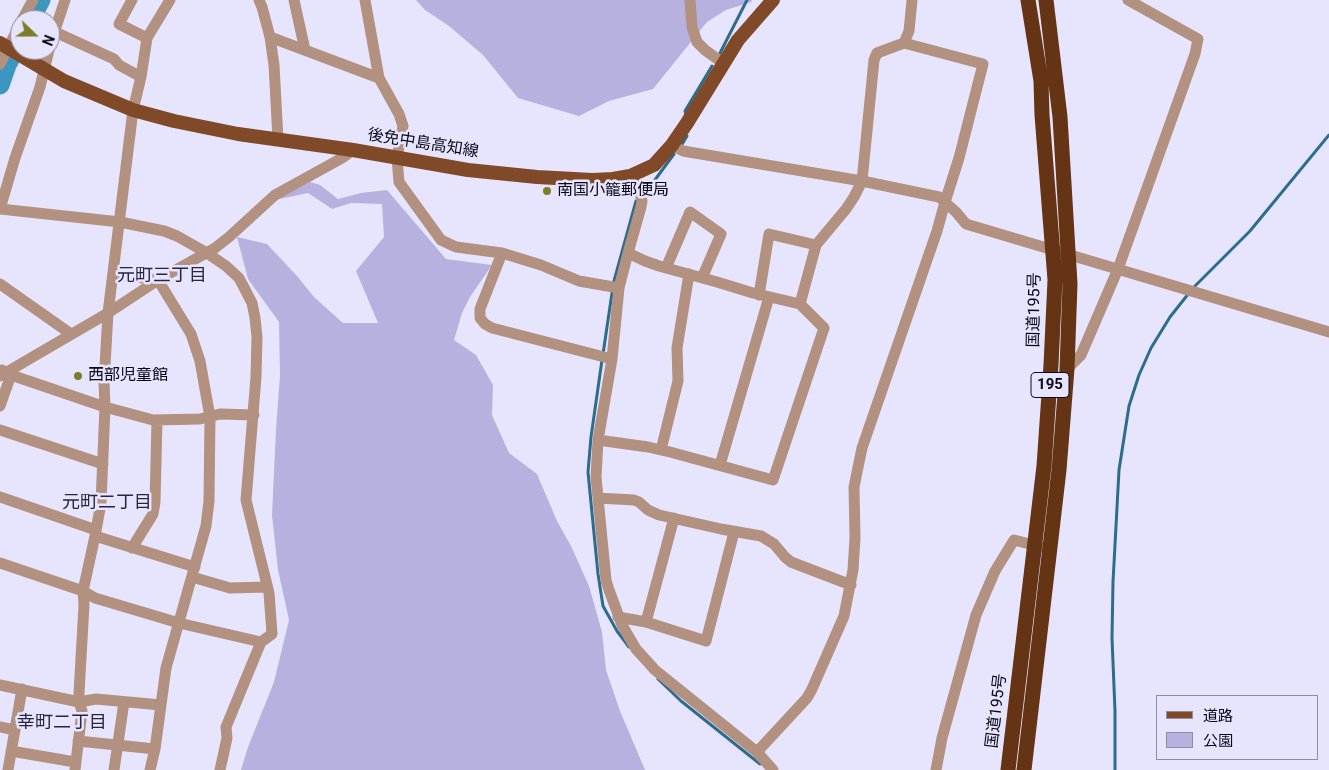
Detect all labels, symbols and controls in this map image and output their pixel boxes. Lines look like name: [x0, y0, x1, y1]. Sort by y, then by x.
north arrow: [10, 10, 60, 60]
text: N: [39, 33, 57, 48]
street label: 後免中島高知線: [366, 126, 480, 162]
place label: 南国小籠郵便局: [557, 181, 669, 201]
marker: 南国小籠郵便局: [541, 185, 553, 197]
district label: 元町三丁目: [117, 265, 207, 287]
street label: 国道195号: [1025, 272, 1045, 348]
place label: 西部児童館: [88, 366, 168, 386]
marker: 西部児童館: [72, 370, 84, 382]
road number: 195: [1031, 372, 1069, 398]
district label: 元町二丁目: [62, 492, 152, 514]
street label: 国道195号: [983, 673, 1011, 749]
legend: [1156, 695, 1319, 760]
text: 道路: [1203, 707, 1233, 725]
district label: 幸町二丁目: [17, 712, 107, 734]
text: 公園: [1203, 732, 1233, 750]

